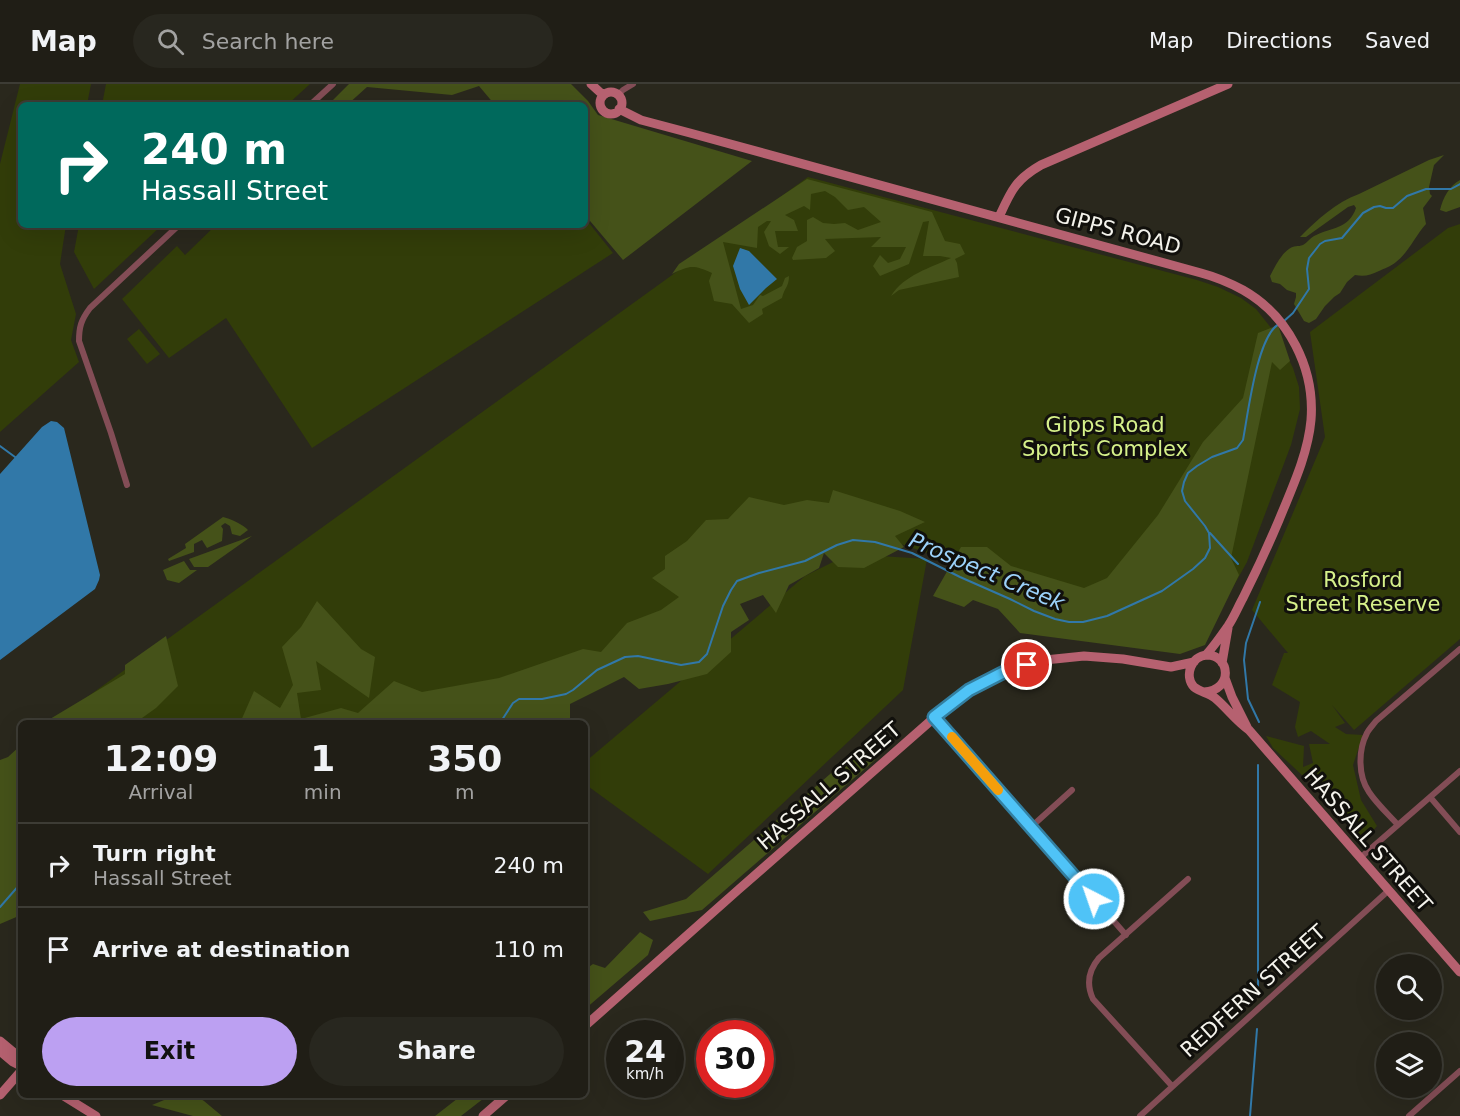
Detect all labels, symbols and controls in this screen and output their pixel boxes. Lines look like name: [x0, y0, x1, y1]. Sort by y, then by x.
search box: [133, 14, 553, 68]
text: Map: [30, 25, 97, 58]
icon: search: [154, 25, 187, 58]
text: Search here: [202, 29, 334, 54]
text: Map: [1149, 29, 1193, 53]
text: Directions: [1226, 29, 1332, 53]
text: Saved: [1365, 29, 1430, 53]
text: 240 m: [141, 125, 287, 174]
icon: right: [42, 126, 120, 204]
text: Hassall Street: [141, 175, 328, 206]
street label: GIPPS ROAD: [1053, 203, 1183, 259]
park label: Gipps Road Sports Complex: [1022, 413, 1188, 461]
water label: Prospect Creek: [905, 527, 1070, 616]
park label: Rosford Street Reserve: [1286, 568, 1440, 616]
pin: [1001, 639, 1052, 690]
icon: arrive: [1010, 648, 1043, 681]
street label: HASSALL STREET: [753, 717, 906, 855]
text: 12:09: [104, 738, 218, 779]
text: 1: [310, 738, 335, 779]
text: 350: [427, 738, 502, 779]
street label: HASSALL STREET: [1299, 764, 1437, 917]
text: Arrival: [128, 780, 193, 804]
text: min: [304, 780, 342, 804]
text: m: [455, 780, 475, 804]
text: Turn right: [93, 841, 216, 866]
icon: right: [42, 849, 75, 882]
text: 240 m: [494, 853, 564, 878]
text: Hassall Street: [93, 866, 232, 890]
position arrow: [1062, 867, 1126, 931]
street label: REDFERN STREET: [1176, 920, 1330, 1062]
icon: arrive: [42, 933, 75, 966]
text: Arrive at destination: [93, 937, 350, 962]
text: 110 m: [494, 937, 564, 962]
map controls: [1376, 954, 1442, 1098]
button: search: [1376, 954, 1442, 1020]
button: Exit: [42, 1017, 297, 1086]
button: Share: [309, 1017, 564, 1086]
speed limit sign: 30: [696, 1020, 774, 1098]
button: layers: [1376, 1032, 1442, 1098]
text: 24: [624, 1034, 666, 1069]
text: km/h: [626, 1065, 664, 1083]

